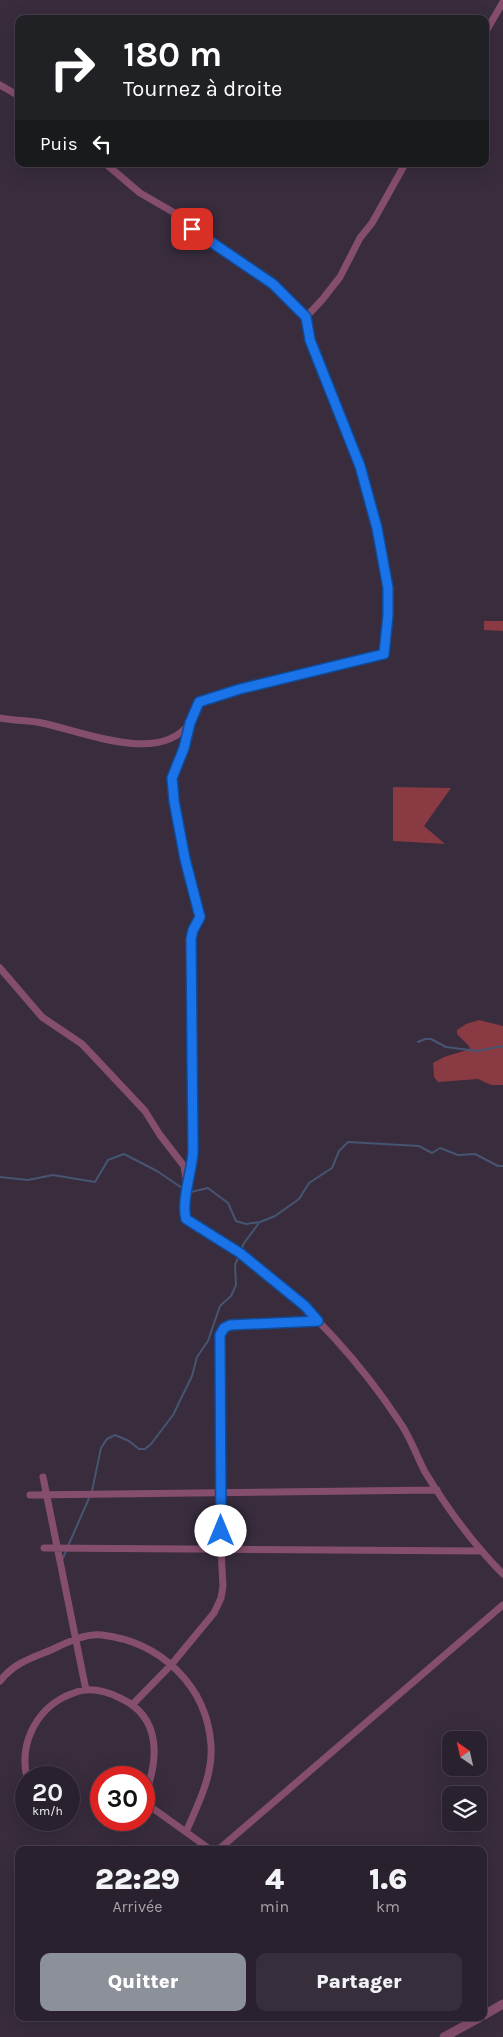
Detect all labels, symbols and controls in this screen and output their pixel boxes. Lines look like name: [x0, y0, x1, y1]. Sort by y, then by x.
text: 180 m: [123, 34, 222, 75]
icon: right: [40, 35, 105, 100]
text: Tournez à droite: [123, 76, 282, 102]
icon: left: [88, 130, 116, 158]
text: Puis: [40, 133, 78, 155]
pin: [171, 208, 213, 250]
icon: arrive: [178, 215, 206, 243]
position arrow: [194, 1504, 246, 1556]
north arrow: [442, 1731, 488, 1776]
map controls: [442, 1731, 487, 1831]
speed limit sign: 30: [90, 1766, 155, 1831]
text: 20: [32, 1778, 63, 1807]
button: layers: [442, 1786, 487, 1831]
text: km/h: [32, 1804, 63, 1818]
text: 22:29: [95, 1861, 180, 1897]
text: 4: [265, 1861, 284, 1897]
text: 1.6: [369, 1861, 407, 1897]
text: Arrivée: [112, 1897, 162, 1916]
text: min: [260, 1897, 289, 1916]
text: km: [376, 1897, 400, 1916]
button: Quitter: [40, 1953, 246, 2011]
button: Partager: [256, 1953, 462, 2011]

